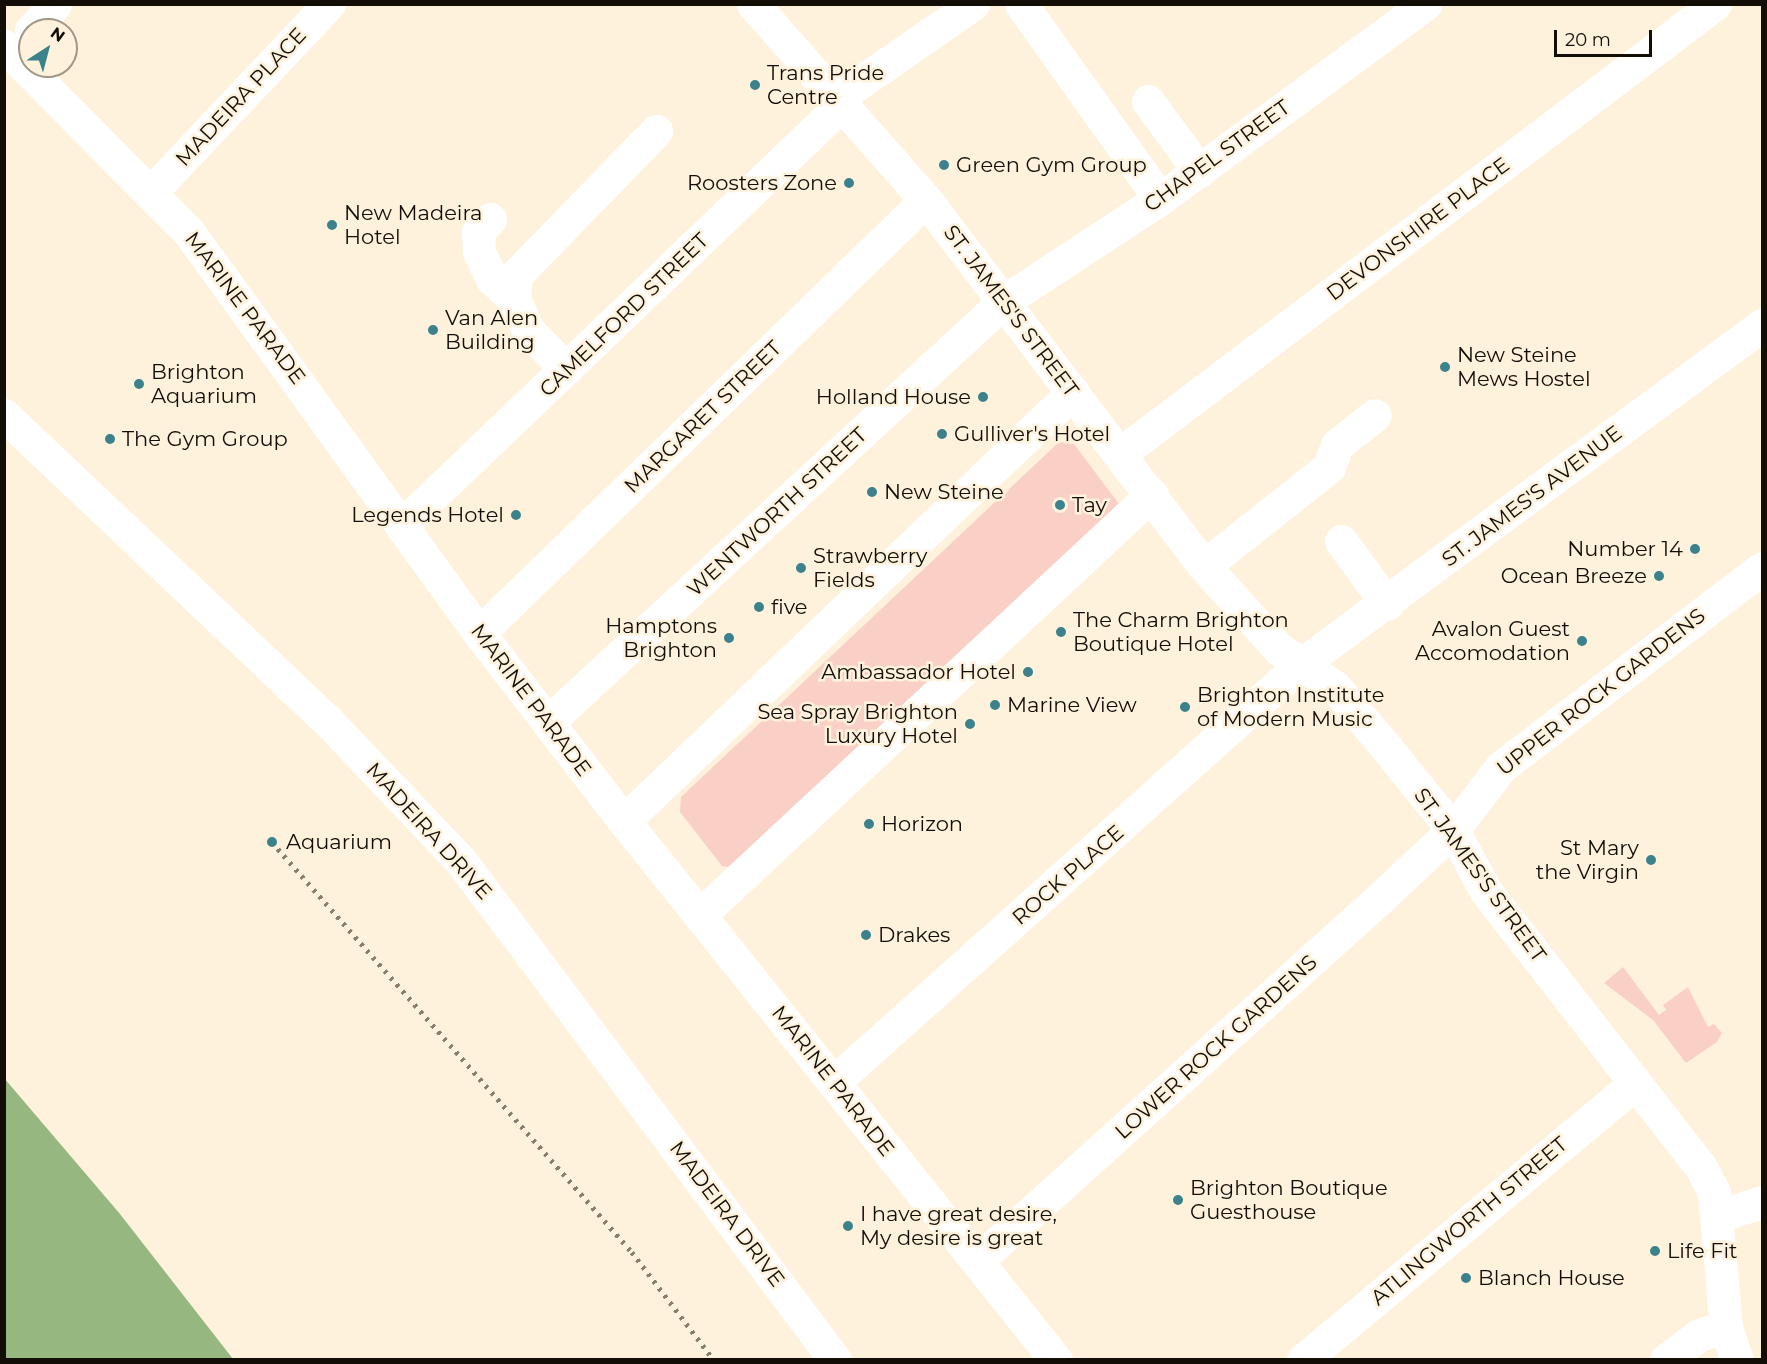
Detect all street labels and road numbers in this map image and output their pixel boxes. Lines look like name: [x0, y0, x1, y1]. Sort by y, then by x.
street label: MADEIRA PLACE: [171, 23, 311, 171]
street label: CHAPEL STREET: [1139, 95, 1295, 217]
street label: DEVONSHIRE PLACE: [1322, 152, 1514, 306]
street label: ST. JAMES'S STREET: [938, 220, 1084, 402]
street label: MARINE PARADE: [180, 227, 310, 389]
street label: CAMELFORD STREET: [534, 228, 714, 402]
street label: MARGARET STREET: [619, 336, 787, 498]
street label: ST. JAMES'S AVENUE: [1437, 420, 1627, 572]
street label: WENTWORTH STREET: [682, 422, 872, 602]
street label: UPPER ROCK GARDENS: [1492, 603, 1710, 781]
street label: MARINE PARADE: [466, 619, 596, 781]
street label: MADEIRA DRIVE: [361, 757, 497, 905]
street label: ST. JAMES'S STREET: [1409, 783, 1551, 967]
street label: ROCK PLACE: [1007, 820, 1129, 930]
street label: LOWER ROCK GARDENS: [1110, 950, 1322, 1144]
street label: MARINE PARADE: [766, 1001, 900, 1161]
street label: ATLINGWORTH STREET: [1366, 1131, 1572, 1311]
street label: MADEIRA DRIVE: [664, 1136, 790, 1292]

